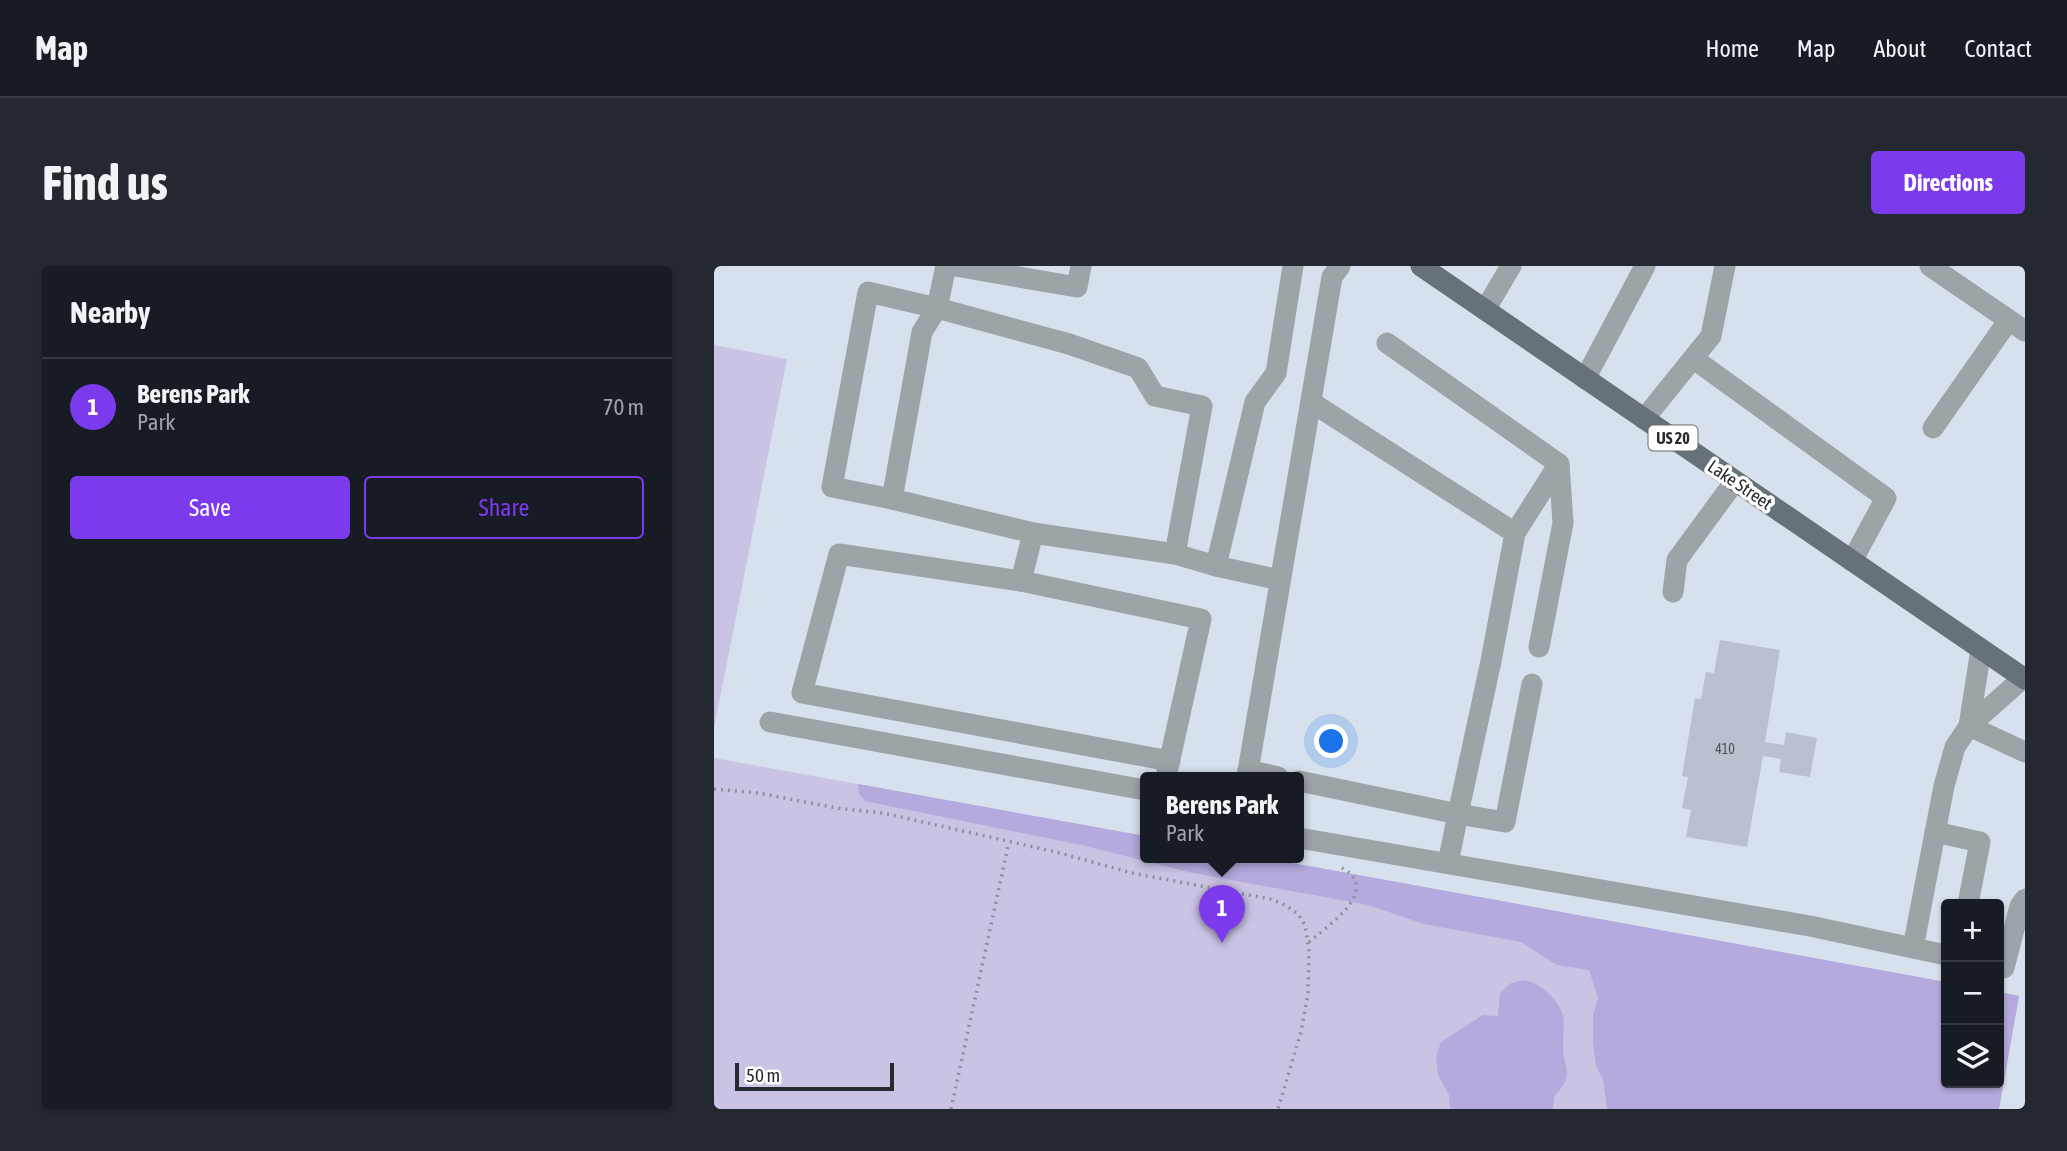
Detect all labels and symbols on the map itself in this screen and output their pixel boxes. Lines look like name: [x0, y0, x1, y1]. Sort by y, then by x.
road number: US 20: [1648, 426, 1698, 450]
street label: Lake Street: [1704, 455, 1776, 514]
your location: [1314, 724, 1348, 758]
house number: 410: [1715, 741, 1735, 757]
pin: 1: [1199, 885, 1245, 943]
scale bar: [735, 1060, 894, 1092]

